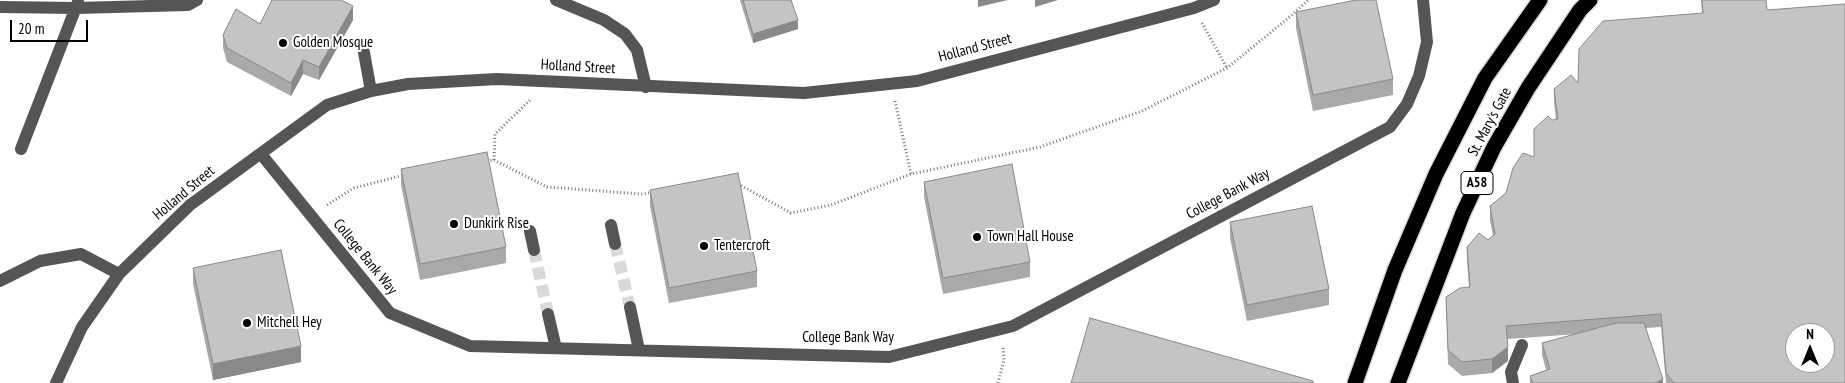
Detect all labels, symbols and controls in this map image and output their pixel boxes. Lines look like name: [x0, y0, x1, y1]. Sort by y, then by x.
scale bar: [12, 10, 90, 42]
text: 20 m: [18, 19, 44, 38]
street label: Holland Street: [937, 30, 1013, 66]
place label: Golden Mosque: [293, 34, 373, 52]
marker: Golden Mosque: [277, 37, 289, 49]
street label: Holland Street: [540, 56, 616, 78]
street label: St. Mary's Gate: [1464, 84, 1516, 160]
street label: Holland Street: [150, 162, 218, 224]
street label: College Bank Way: [1183, 165, 1273, 223]
road number: A58: [1461, 172, 1493, 194]
place label: Dunkirk Rise: [464, 215, 529, 233]
street label: College Bank Way: [329, 216, 401, 298]
marker: Dunkirk Rise: [448, 218, 460, 230]
place label: Town Hall House: [987, 228, 1074, 246]
marker: Town Hall House: [971, 231, 983, 243]
place label: Tentercroft: [714, 237, 770, 255]
marker: Tentercroft: [698, 240, 710, 252]
place label: Mitchell Hey: [257, 314, 322, 332]
marker: Mitchell Hey: [241, 317, 253, 329]
north arrow: [1785, 323, 1835, 373]
text: N: [1806, 325, 1814, 343]
street label: College Bank Way: [802, 329, 894, 347]

